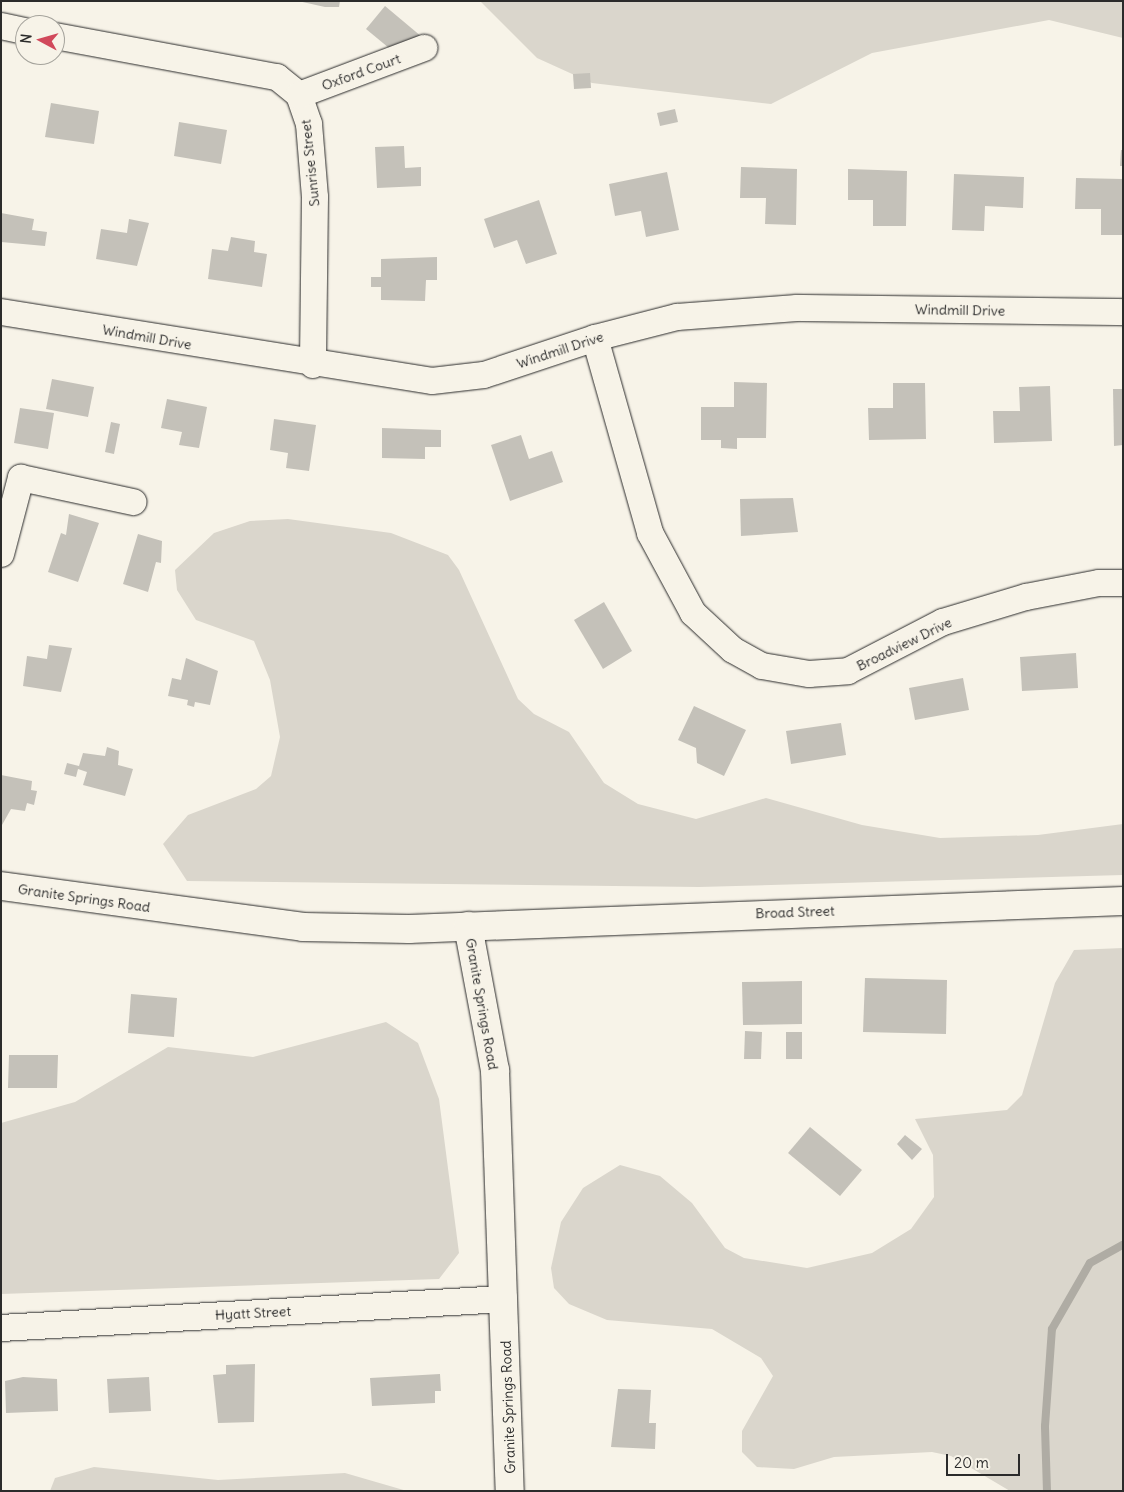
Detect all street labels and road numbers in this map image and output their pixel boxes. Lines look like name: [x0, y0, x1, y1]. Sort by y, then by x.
street label: Oxford Court: [319, 50, 403, 94]
street label: Sunrise Street: [297, 119, 323, 207]
street label: Windmill Drive: [915, 301, 1005, 319]
street label: Windmill Drive: [101, 321, 193, 353]
street label: Windmill Drive: [514, 328, 606, 372]
street label: Broadview Drive: [854, 614, 954, 674]
street label: Granite Springs Road: [17, 880, 151, 916]
street label: Broad Street: [755, 902, 835, 922]
street label: Granite Springs Road: [462, 937, 502, 1071]
street label: Hyatt Street: [215, 1303, 291, 1323]
street label: Granite Springs Road: [497, 1340, 519, 1474]

